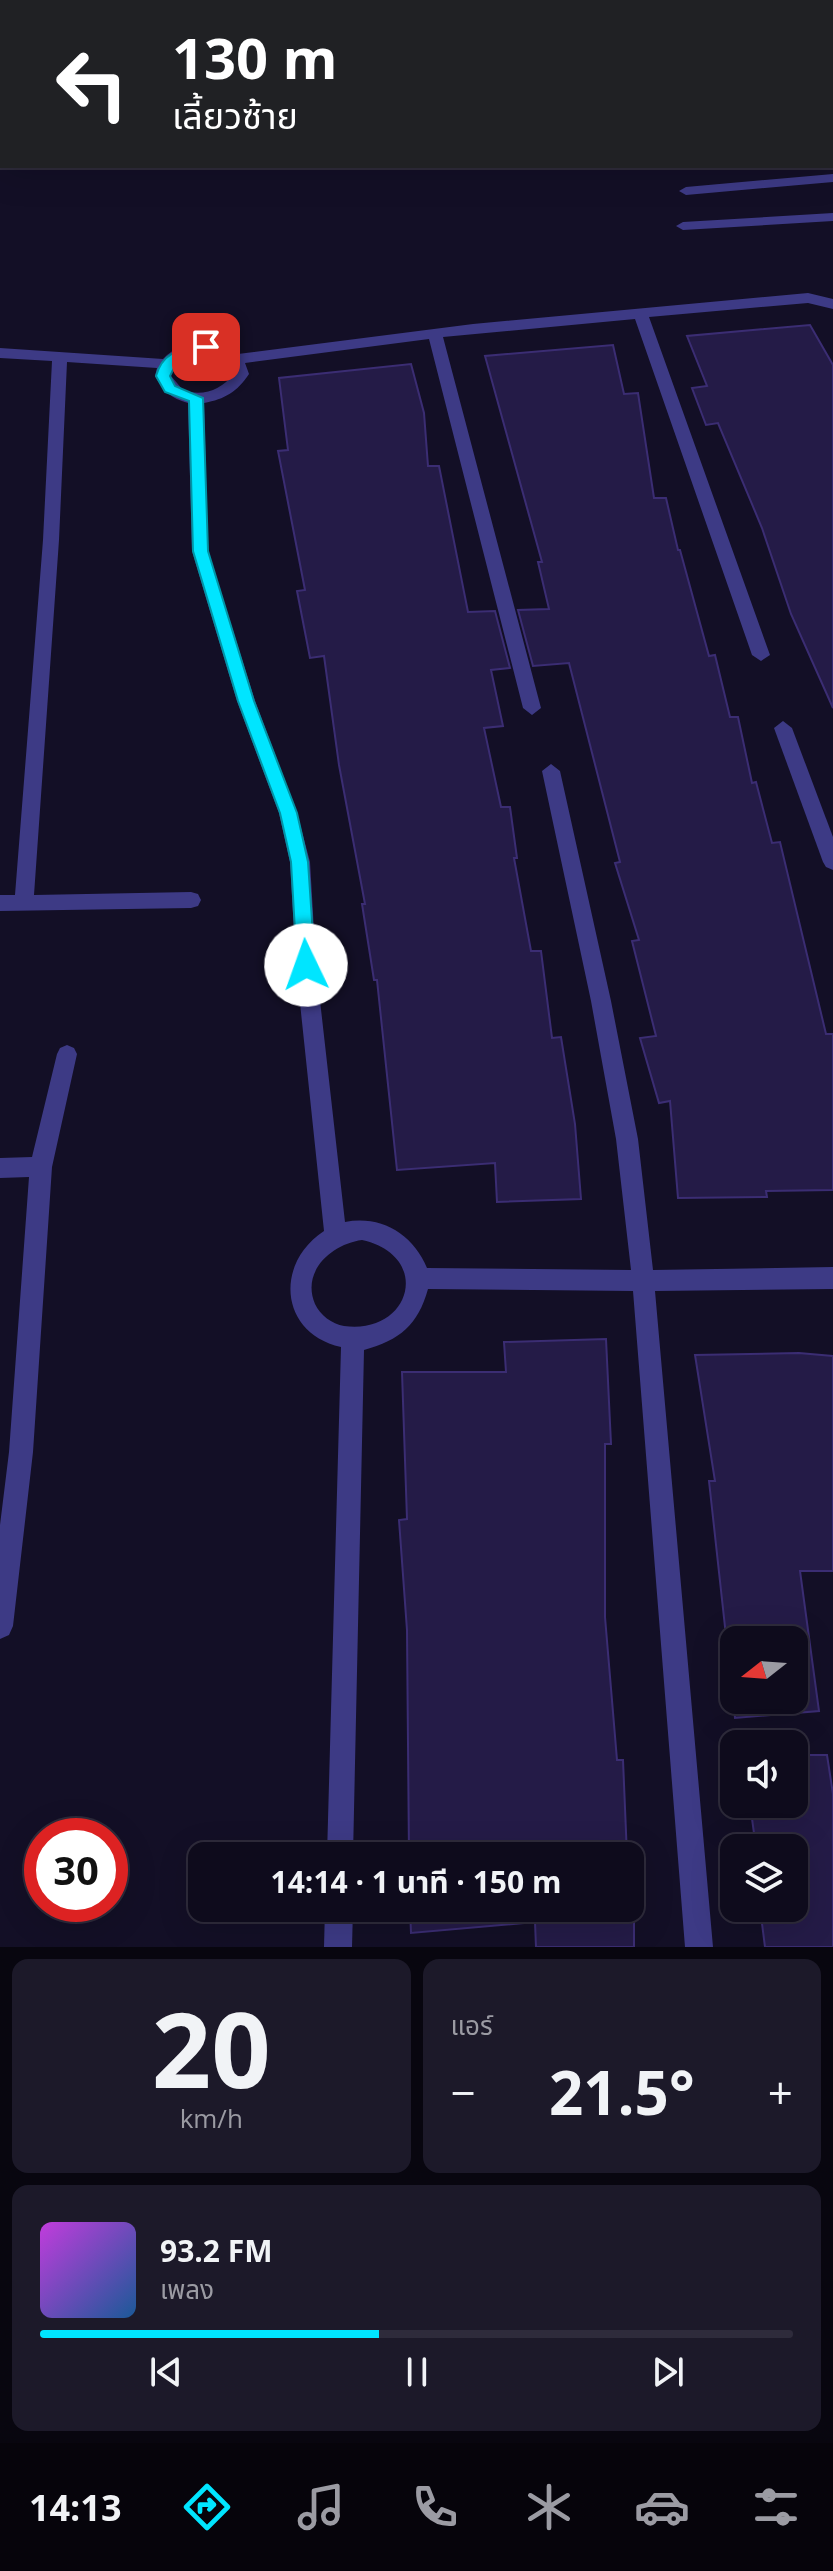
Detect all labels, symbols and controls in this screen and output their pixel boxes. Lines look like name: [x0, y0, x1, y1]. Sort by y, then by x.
text: 130 m: [172, 19, 338, 95]
icon: left: [40, 32, 144, 136]
text: เลี้ยวซ้าย: [172, 91, 298, 140]
pin: [172, 313, 240, 381]
icon: arrive: [184, 325, 228, 369]
position arrow: [264, 923, 348, 1007]
north arrow: [720, 1626, 808, 1714]
map controls: [720, 1626, 808, 1922]
button: sound: [720, 1730, 808, 1818]
speed limit sign: 30: [24, 1818, 128, 1922]
button: layers: [720, 1834, 808, 1922]
text: 14:14 · 1 นาที · 150 m: [271, 1861, 561, 1902]
text: 20: [152, 1977, 271, 2118]
text: แอร์: [451, 2007, 493, 2043]
text: 21.5°: [549, 2051, 695, 2133]
text: −: [451, 2062, 476, 2122]
text: +: [768, 2062, 793, 2122]
text: km/h: [180, 2100, 243, 2136]
text: 93.2 FM: [160, 2230, 273, 2271]
text: เพลง: [160, 2271, 214, 2307]
icon: previous: [144, 2350, 188, 2394]
icon: pause: [395, 2350, 439, 2394]
icon: next: [646, 2350, 690, 2394]
icon: directions: [179, 2479, 235, 2535]
icon: music: [293, 2479, 349, 2535]
icon: phone: [407, 2479, 463, 2535]
icon: climate: [521, 2479, 577, 2535]
icon: car: [634, 2479, 690, 2535]
icon: filters: [748, 2479, 804, 2535]
text: 14:13: [29, 2483, 121, 2532]

